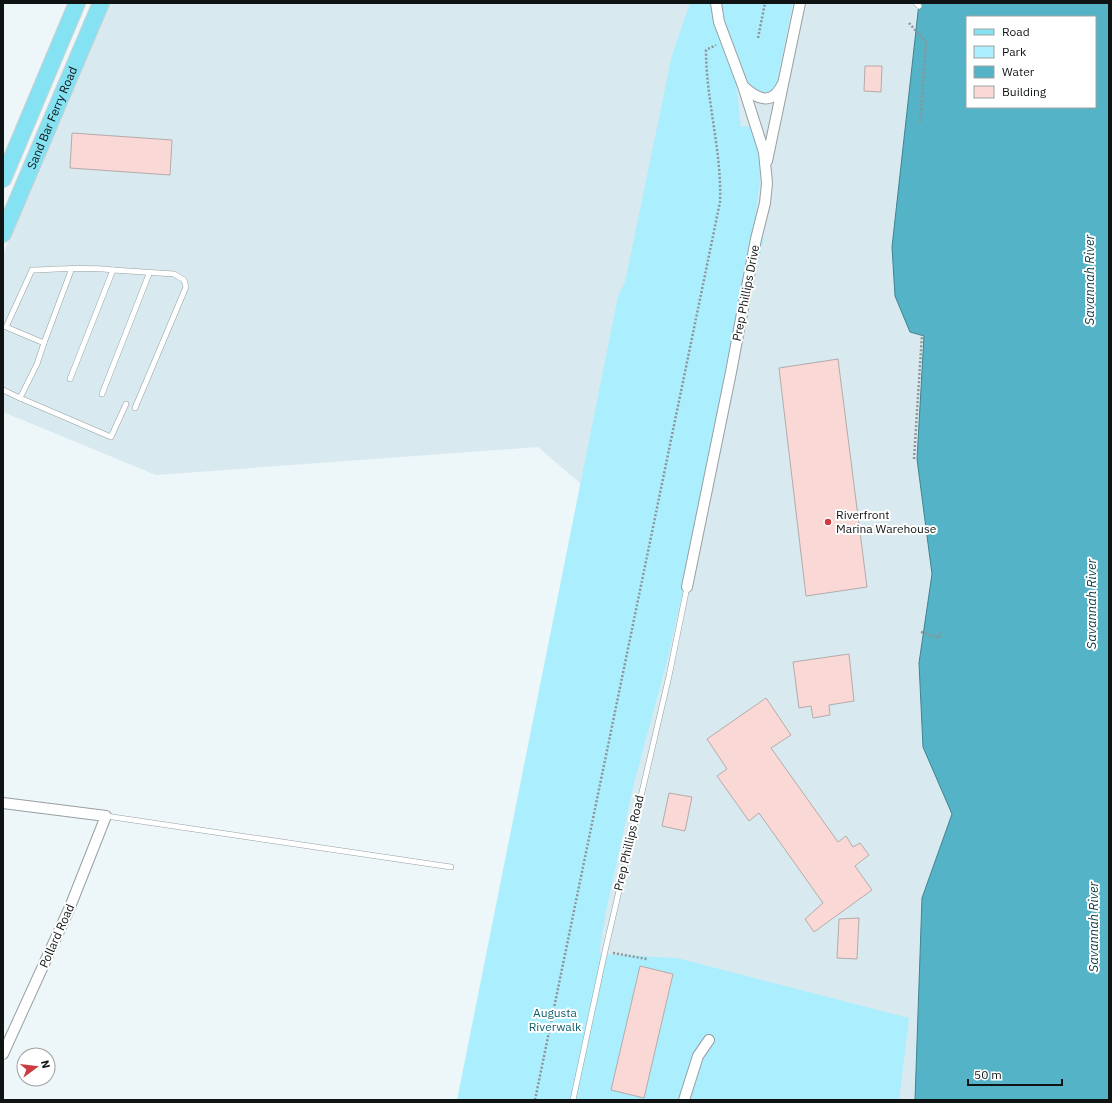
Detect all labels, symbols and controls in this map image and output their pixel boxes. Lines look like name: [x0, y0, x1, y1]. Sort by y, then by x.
legend: [966, 16, 1096, 108]
text: Road: [1002, 24, 1030, 39]
text: Park: [1002, 44, 1027, 59]
street label: Sand Bar Ferry Road: [23, 64, 80, 171]
text: Water: [1002, 64, 1035, 79]
text: Building: [1002, 84, 1047, 99]
water label: Savannah River: [1081, 233, 1098, 325]
street label: Prep Phillips Drive: [729, 243, 762, 342]
place label: Riverfront Marina Warehouse: [836, 507, 937, 536]
marker: Riverfront Marina Warehouse: [823, 517, 833, 527]
water label: Savannah River: [1083, 557, 1100, 649]
street label: Prep Phillips Road: [610, 794, 647, 892]
water label: Savannah River: [1085, 880, 1102, 972]
street label: Pollard Road: [36, 902, 77, 970]
park label: Augusta Riverwalk: [529, 1005, 582, 1034]
north arrow: [16, 1047, 56, 1087]
text: N: [38, 1059, 53, 1070]
scale bar: [968, 1061, 1062, 1087]
text: 50 m: [974, 1067, 1002, 1082]

